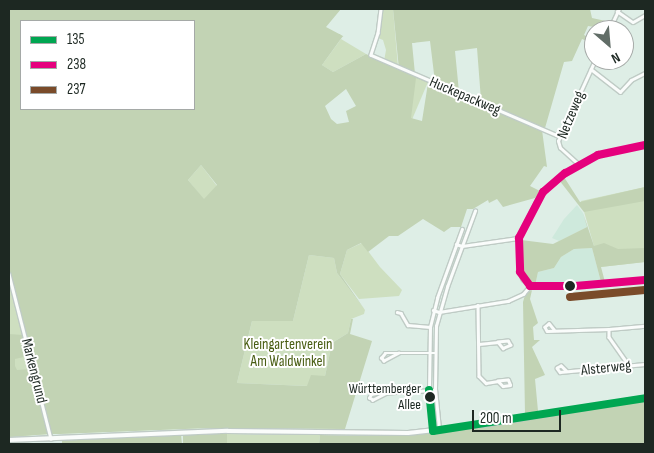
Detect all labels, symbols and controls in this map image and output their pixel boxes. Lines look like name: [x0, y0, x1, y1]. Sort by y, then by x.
legend: [20, 20, 195, 110]
north arrow: [584, 20, 634, 70]
text: 135: [67, 30, 85, 49]
text: N: [608, 49, 623, 67]
text: 238: [67, 55, 86, 74]
street label: Huckepackweg: [427, 73, 503, 119]
text: 237: [67, 80, 86, 99]
street label: Netzeweg: [553, 89, 589, 141]
unlabelled marker: [565, 281, 575, 291]
park label: Kleingartenverein Am Waldwinkel: [244, 335, 332, 370]
street label: Markengrund: [17, 337, 51, 405]
street label: Alsterweg: [580, 356, 632, 380]
place label: Württemberger Allee: [349, 381, 421, 414]
marker: Württemberger Allee: [425, 392, 435, 402]
scale bar: [474, 400, 563, 432]
text: 200 m: [480, 409, 512, 428]

